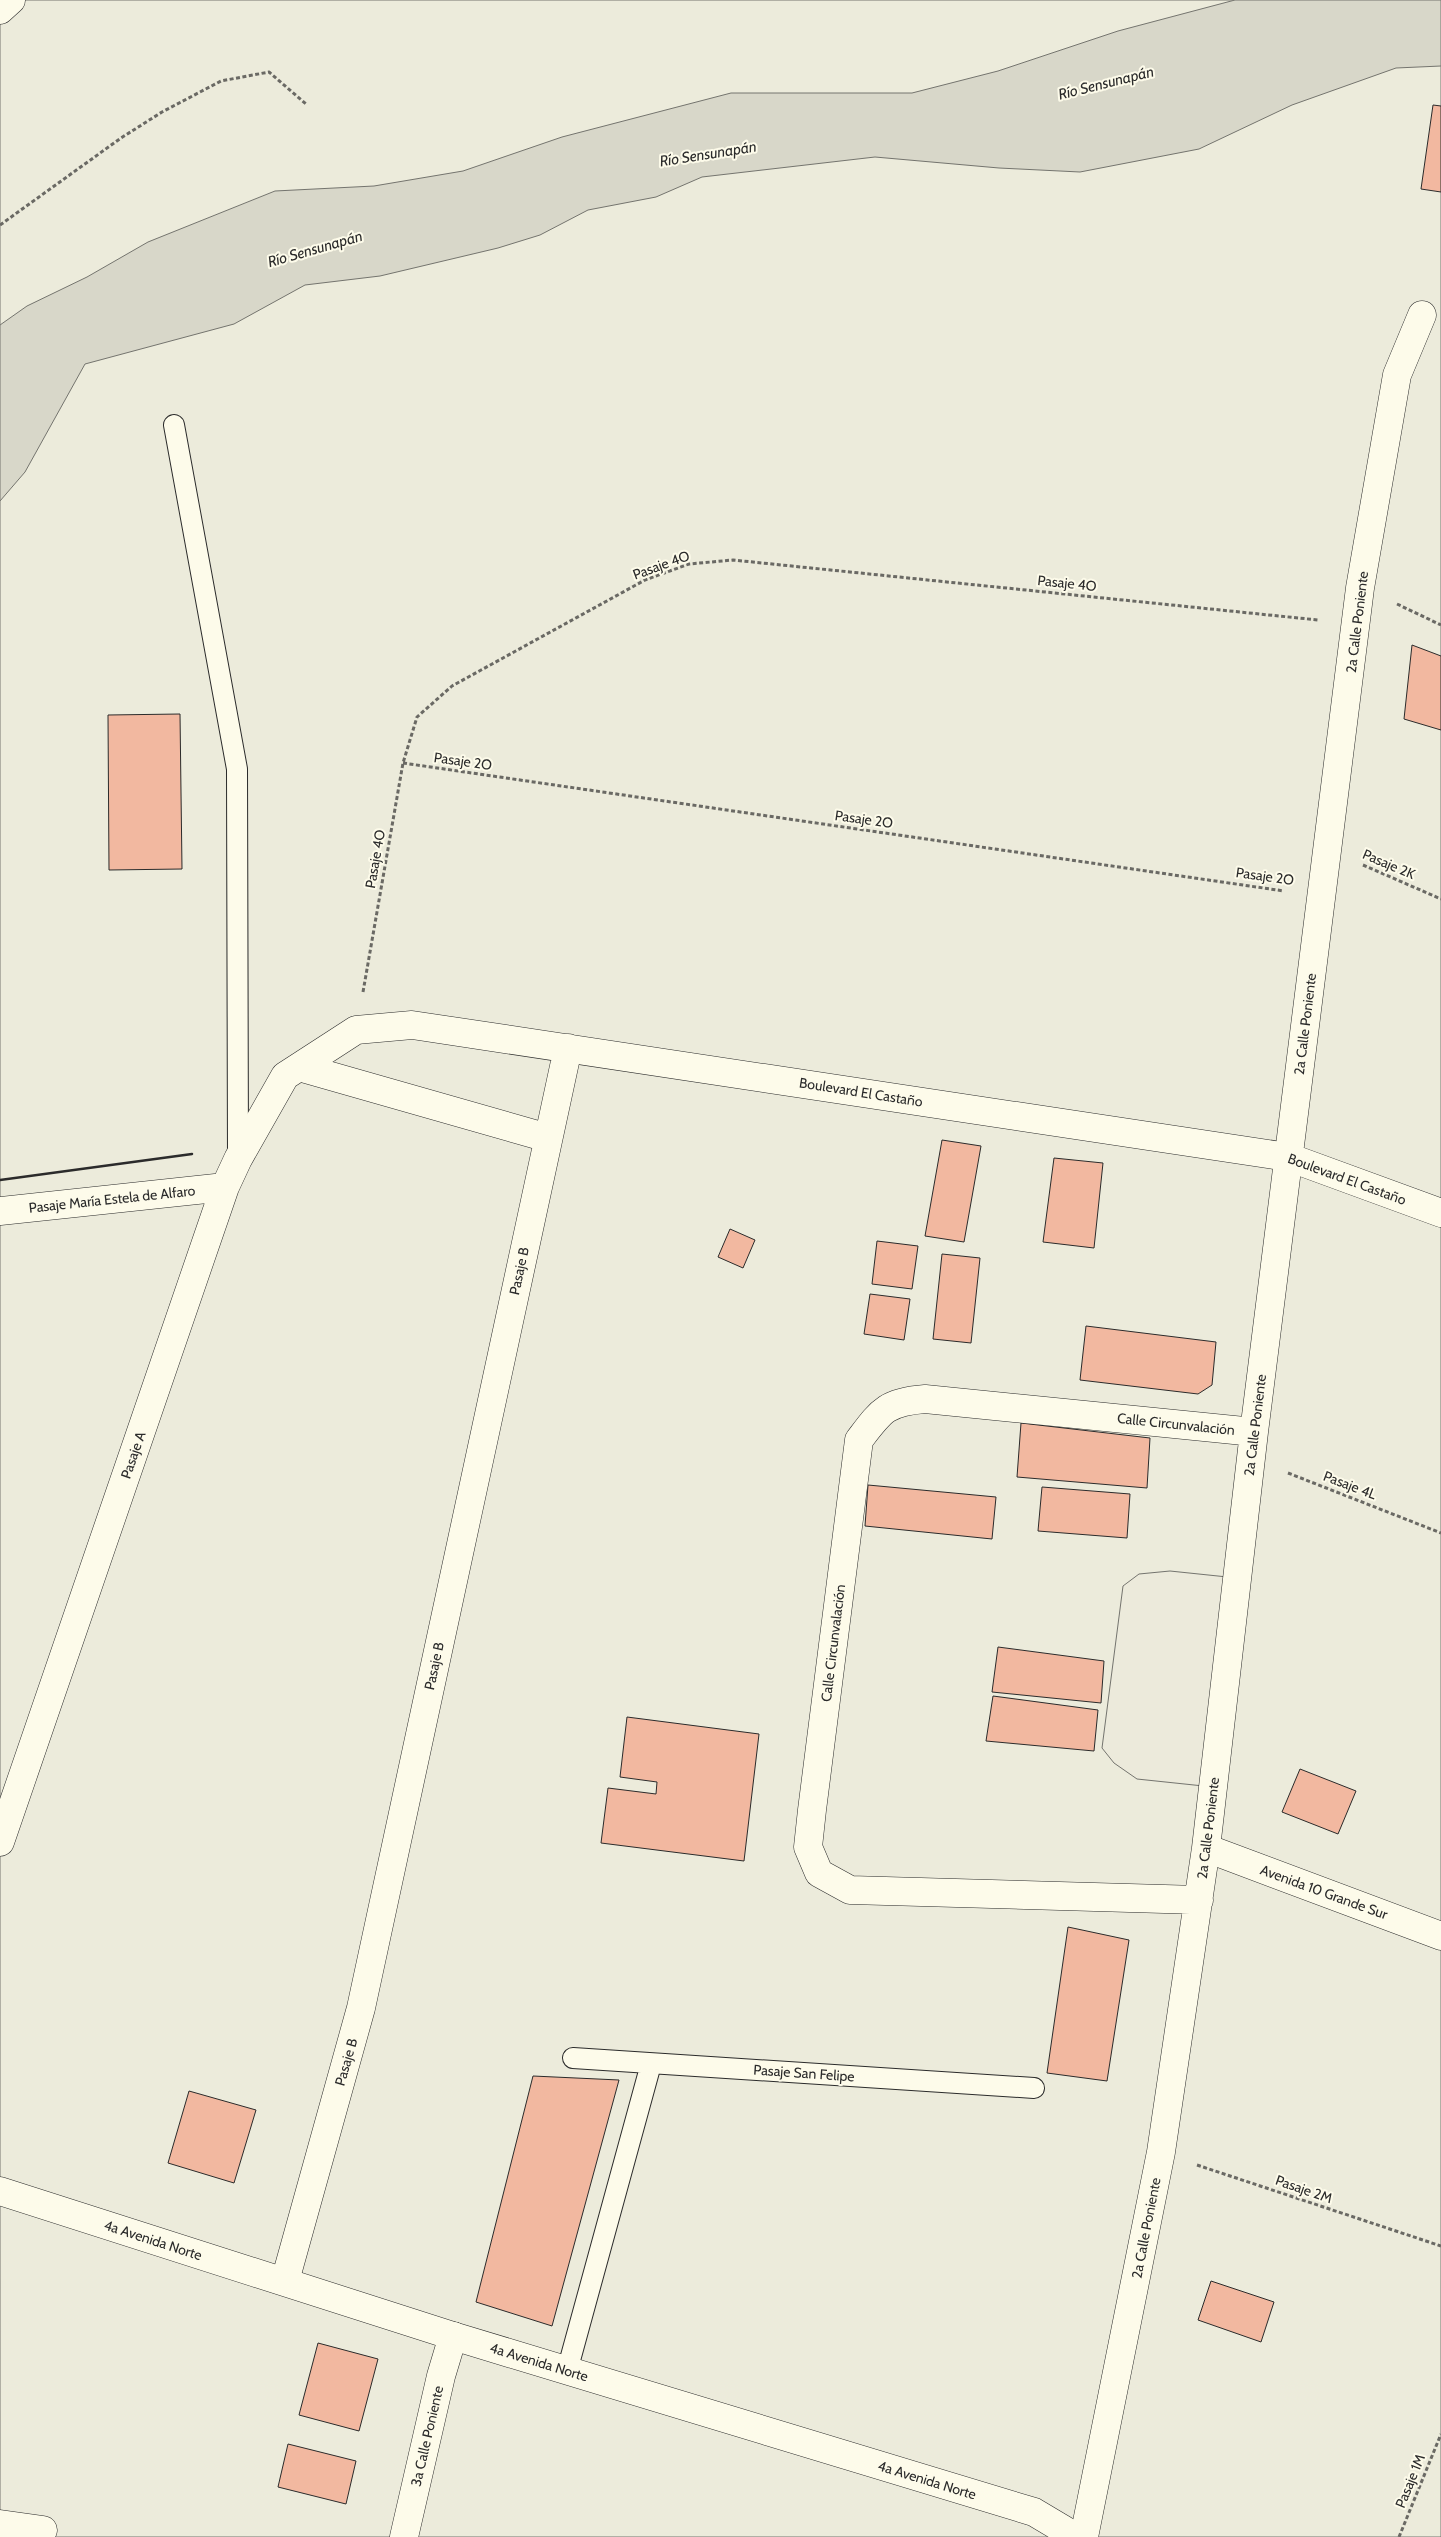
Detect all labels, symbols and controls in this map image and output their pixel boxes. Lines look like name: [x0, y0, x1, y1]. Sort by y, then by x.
water label: Río Sensunapán: [1056, 62, 1156, 104]
water label: Río Sensunapán: [658, 137, 758, 171]
water label: Río Sensunapán: [266, 227, 364, 271]
street label: Pasaje 4O: [630, 546, 692, 584]
street label: 2a Calle Poniente: [1342, 570, 1372, 674]
street label: Pasaje 4O: [1037, 571, 1098, 595]
street label: Pasaje 2O: [433, 748, 493, 774]
street label: Pasaje 2O: [834, 806, 894, 832]
street label: Pasaje 4O: [361, 828, 389, 890]
street label: Pasaje 2K: [1360, 845, 1418, 883]
street label: Pasaje 2O: [1235, 863, 1295, 889]
street label: 2a Calle Poniente: [1290, 972, 1320, 1076]
street label: Boulevard El Castaño: [798, 1073, 924, 1111]
street label: Boulevard El Castaño: [1285, 1149, 1409, 1209]
street label: Pasaje María Estela de Alfaro: [28, 1181, 196, 1217]
street label: Pasaje B: [505, 1245, 533, 1297]
street label: 2a Calle Poniente: [1240, 1373, 1270, 1477]
street label: Calle Circunvalación: [1116, 1409, 1236, 1439]
street label: Pasaje A: [117, 1429, 150, 1481]
street label: Pasaje 4L: [1321, 1467, 1379, 1503]
street label: Calle Circunvalación: [817, 1583, 849, 1703]
street label: Pasaje B: [420, 1640, 448, 1692]
street label: 2a Calle Poniente: [1193, 1776, 1223, 1880]
street label: Avenida 10 Grande Sur: [1258, 1861, 1391, 1924]
street label: Pasaje B: [331, 2036, 361, 2088]
street label: Pasaje San Felipe: [753, 2060, 855, 2086]
street label: Pasaje 2M: [1273, 2171, 1335, 2207]
street label: 2a Calle Poniente: [1127, 2176, 1165, 2280]
street label: 4a Avenida Norte: [102, 2216, 204, 2264]
street label: 4a Avenida Norte: [488, 2338, 590, 2386]
street label: 3a Calle Poniente: [407, 2384, 447, 2488]
street label: Pasaje 1M: [1391, 2452, 1429, 2510]
street label: 4a Avenida Norte: [876, 2456, 978, 2504]

